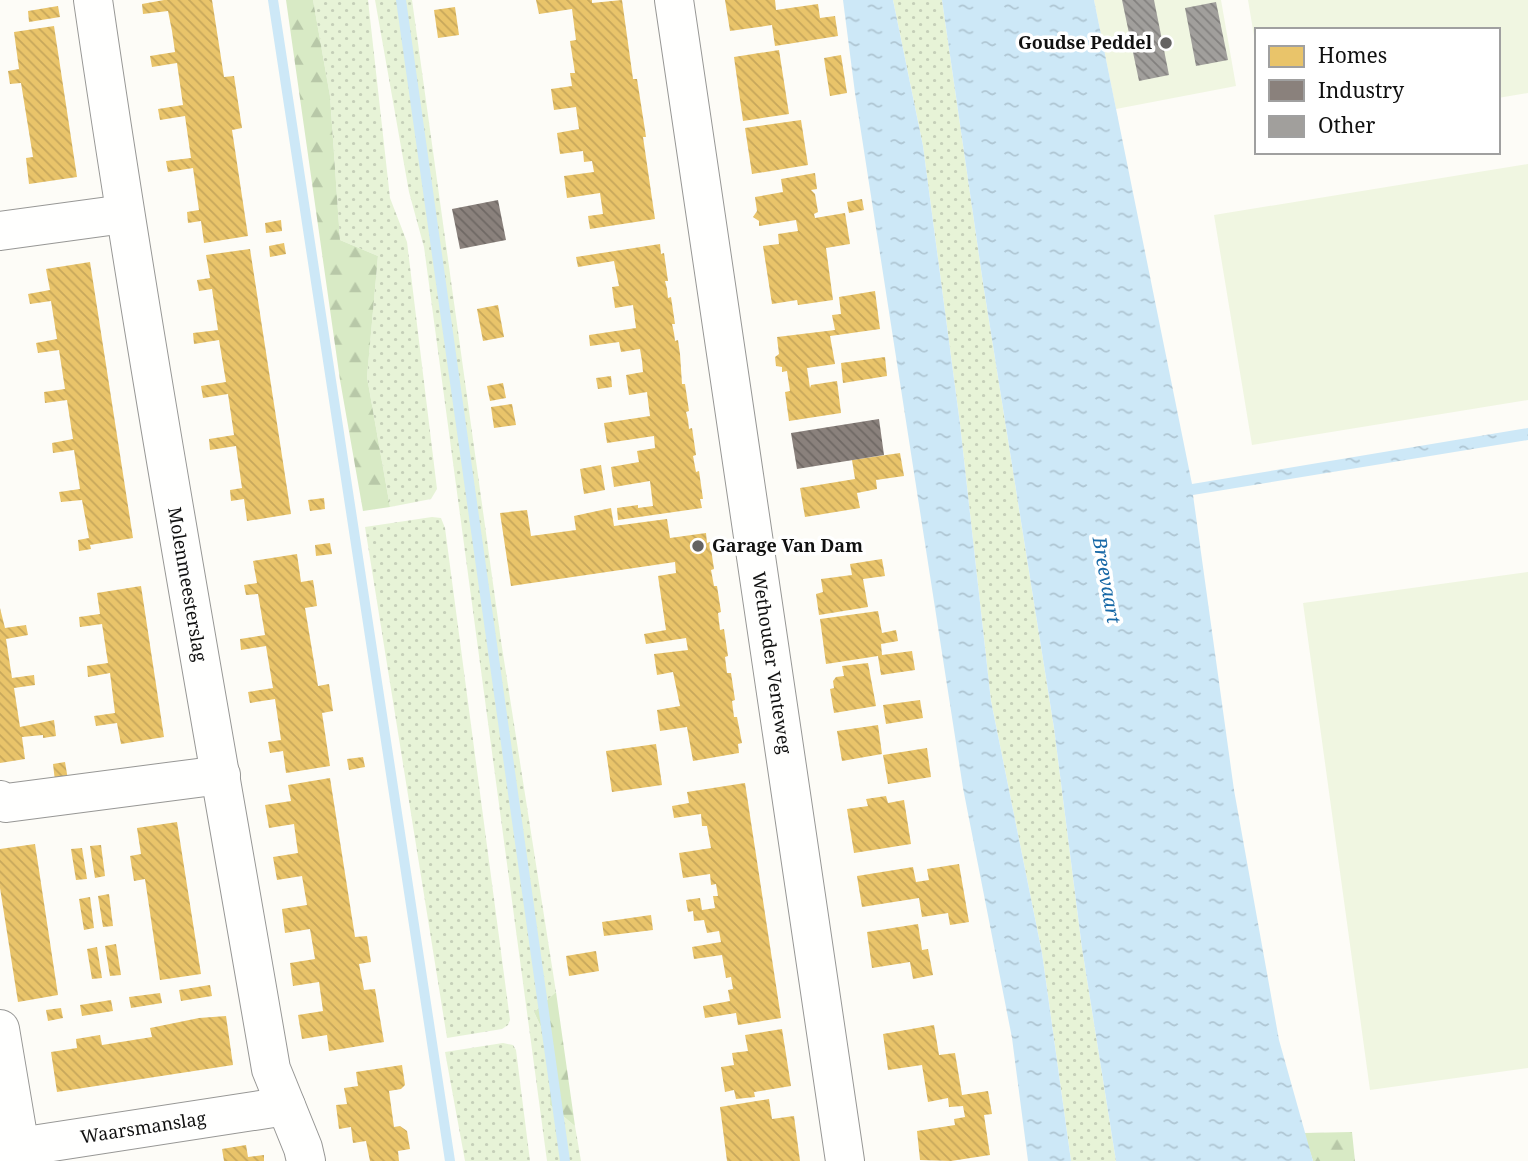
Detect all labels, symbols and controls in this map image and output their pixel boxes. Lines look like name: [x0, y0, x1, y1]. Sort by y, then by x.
legend: [1255, 28, 1500, 154]
place label: Goudse Peddel: [1018, 30, 1153, 54]
marker: Goudse Peddel: [1158, 35, 1174, 51]
text: Homes: [1318, 41, 1387, 69]
text: Industry: [1318, 76, 1404, 104]
text: Other: [1318, 111, 1376, 139]
street label: Molenmeesterslag: [163, 505, 213, 664]
place label: Garage Van Dam: [712, 533, 863, 557]
water label: Breevaart: [1086, 534, 1128, 626]
marker: Garage Van Dam: [690, 538, 706, 554]
street label: Wethouder Venteweg: [747, 570, 798, 756]
street label: Waarsmanslag: [79, 1105, 208, 1148]

